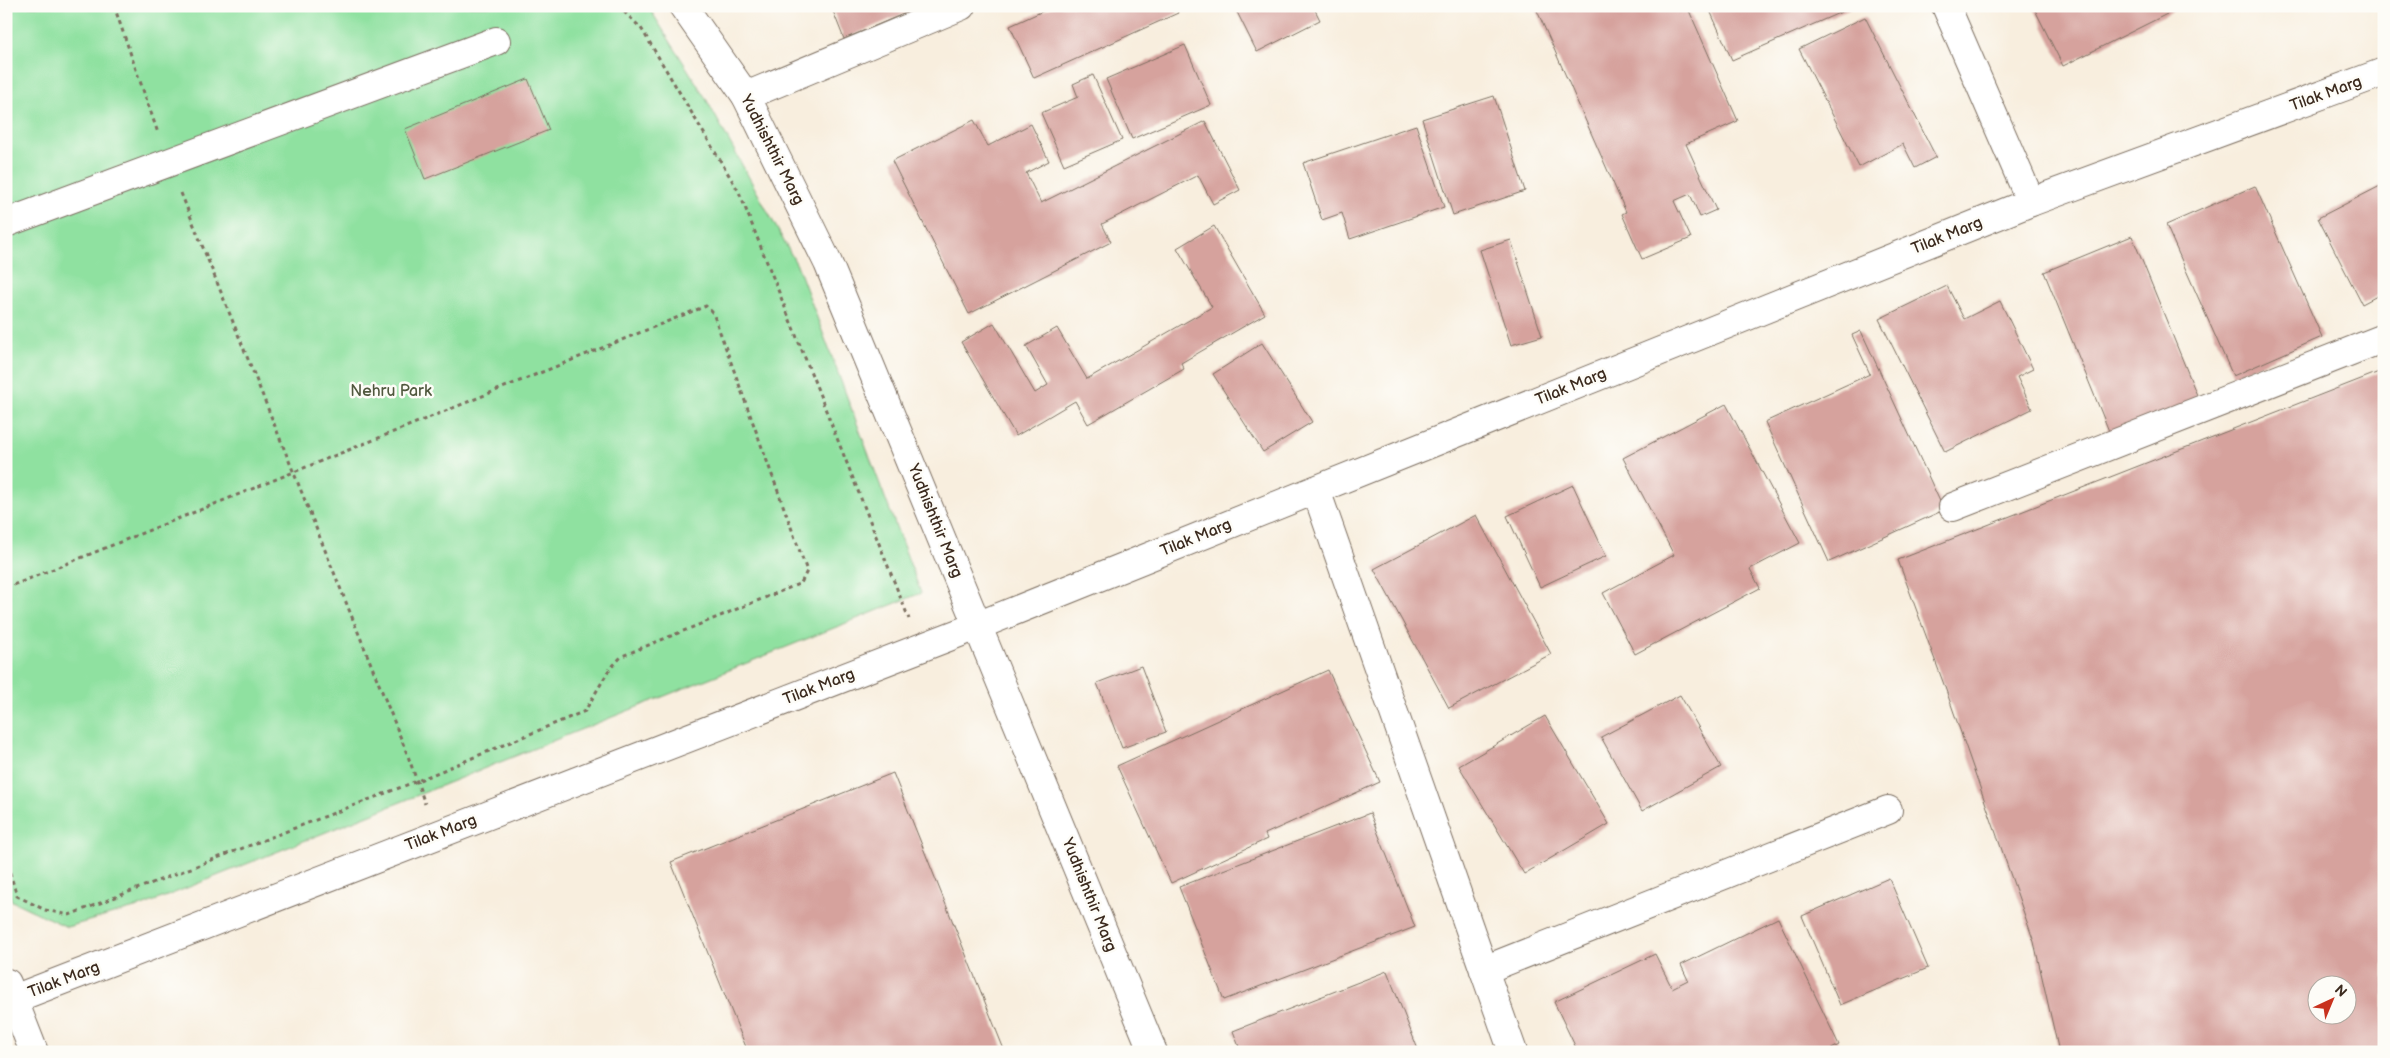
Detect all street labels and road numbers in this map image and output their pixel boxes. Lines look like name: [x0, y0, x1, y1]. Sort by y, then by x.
street label: Tilak Marg: [2288, 72, 2364, 116]
street label: Yudhishthir Marg: [736, 91, 808, 208]
street label: Tilak Marg: [1909, 213, 1985, 259]
street label: Tilak Marg: [1533, 364, 1609, 410]
street label: Yudhishthir Marg: [903, 460, 966, 581]
street label: Tilak Marg: [1158, 515, 1234, 561]
street label: Tilak Marg: [781, 665, 857, 709]
street label: Tilak Marg: [403, 811, 479, 855]
street label: Yudhishthir Marg: [1057, 834, 1120, 955]
street label: Tilak Marg: [26, 958, 102, 1002]

